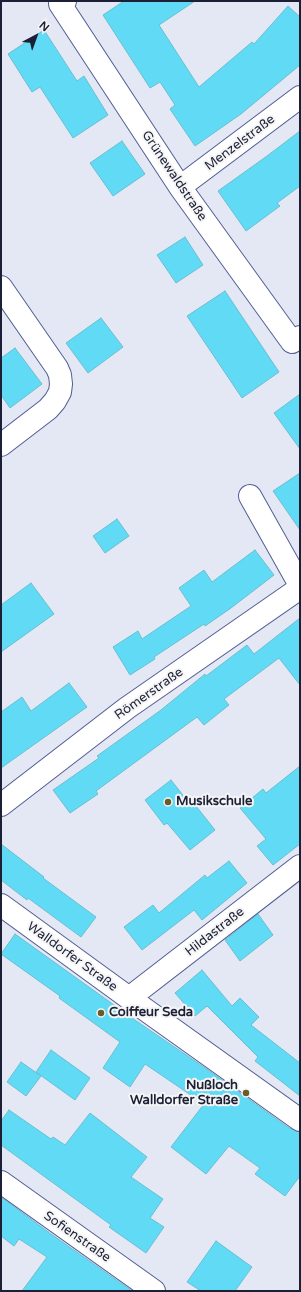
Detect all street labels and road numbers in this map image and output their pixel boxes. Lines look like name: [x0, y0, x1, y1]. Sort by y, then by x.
street label: Menzelstraße: [202, 112, 278, 174]
street label: Grünewaldstraße: [138, 128, 210, 224]
street label: Römerstraße: [112, 665, 186, 723]
street label: Hildastraße: [182, 904, 248, 960]
street label: Walldorfer Straße: [24, 919, 120, 995]
street label: Sofienstraße: [41, 1208, 113, 1266]

